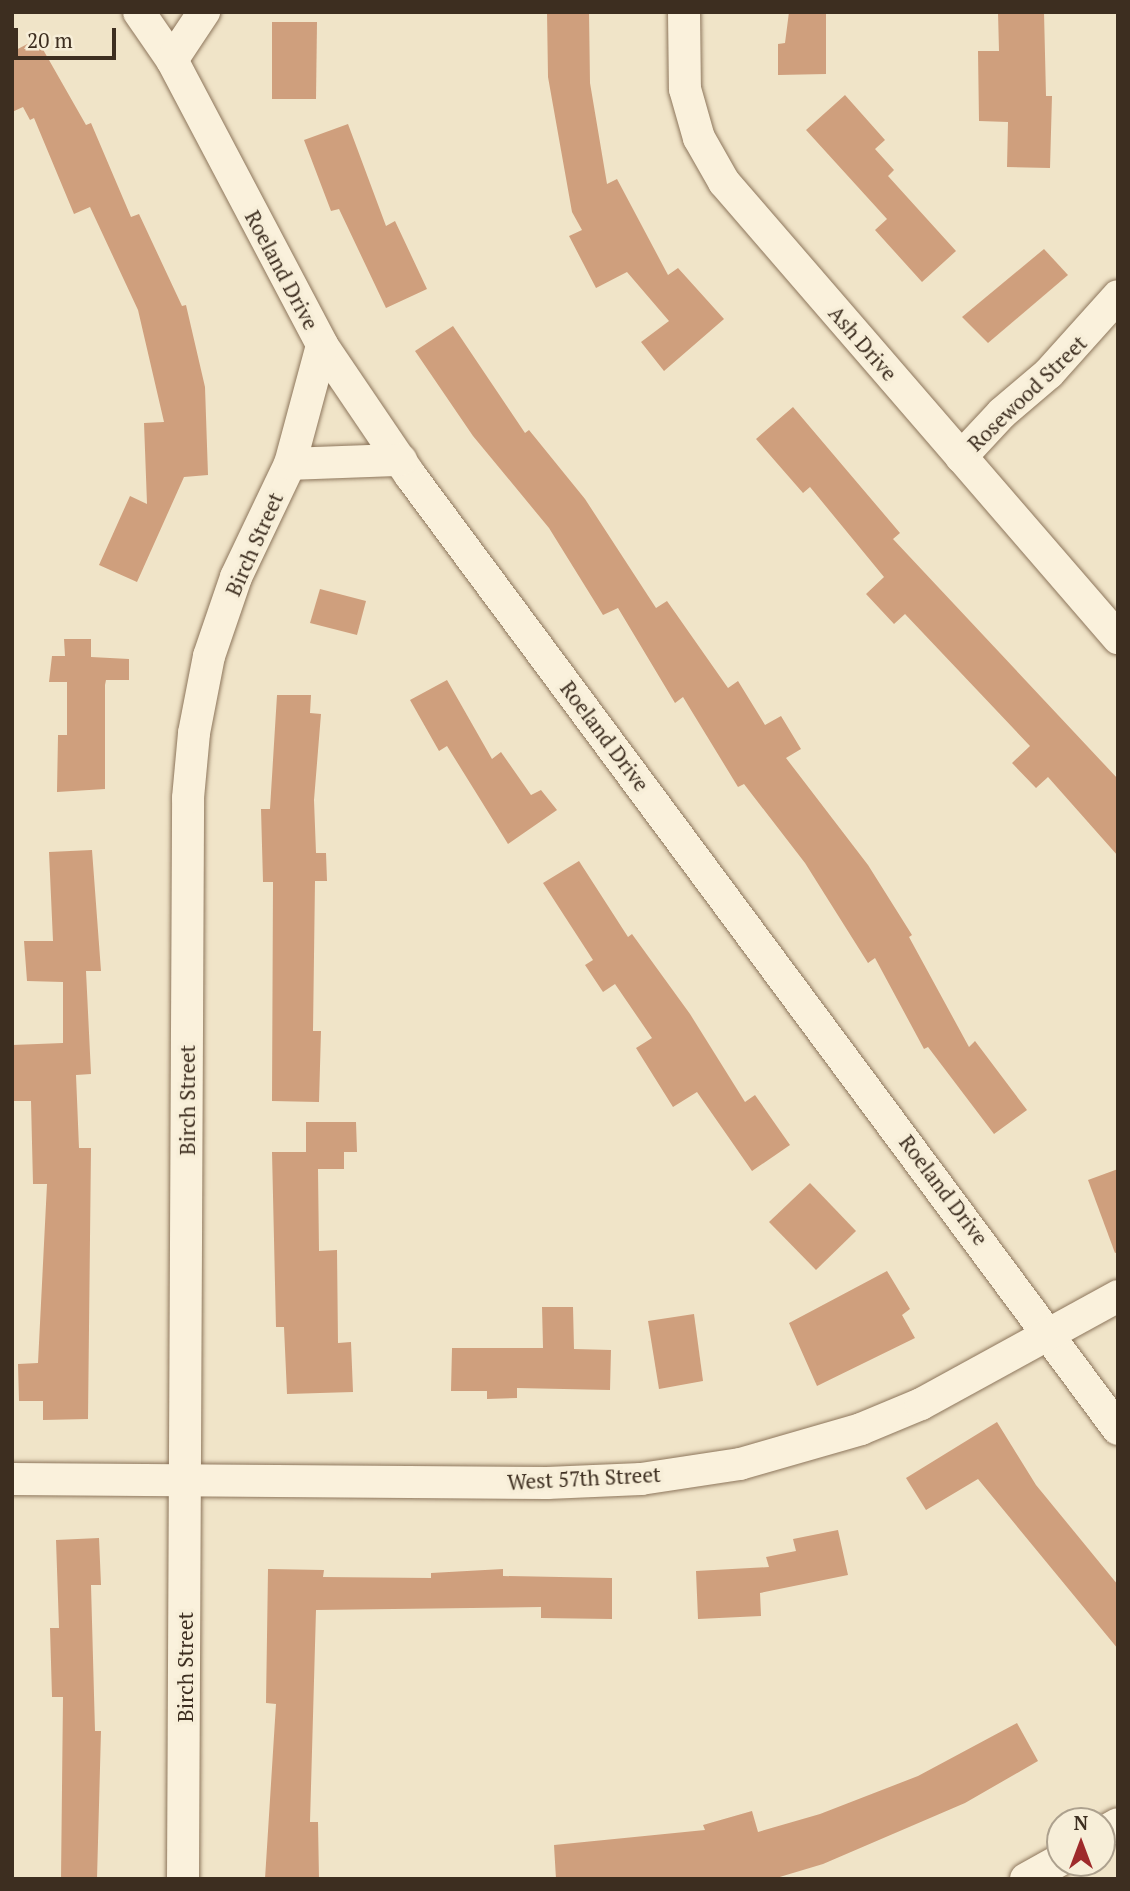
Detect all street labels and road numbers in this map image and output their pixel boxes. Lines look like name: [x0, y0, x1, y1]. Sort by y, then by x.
street label: Roeland Drive: [240, 206, 324, 334]
street label: Ash Drive: [824, 300, 902, 386]
street label: Rosewood Street: [962, 330, 1092, 456]
street label: Birch Street: [220, 488, 288, 600]
street label: Roeland Drive: [555, 676, 655, 796]
street label: Birch Street: [174, 1045, 200, 1155]
street label: Roeland Drive: [894, 1130, 994, 1250]
street label: West 57th Street: [507, 1461, 661, 1495]
street label: Birch Street: [172, 1612, 198, 1722]

